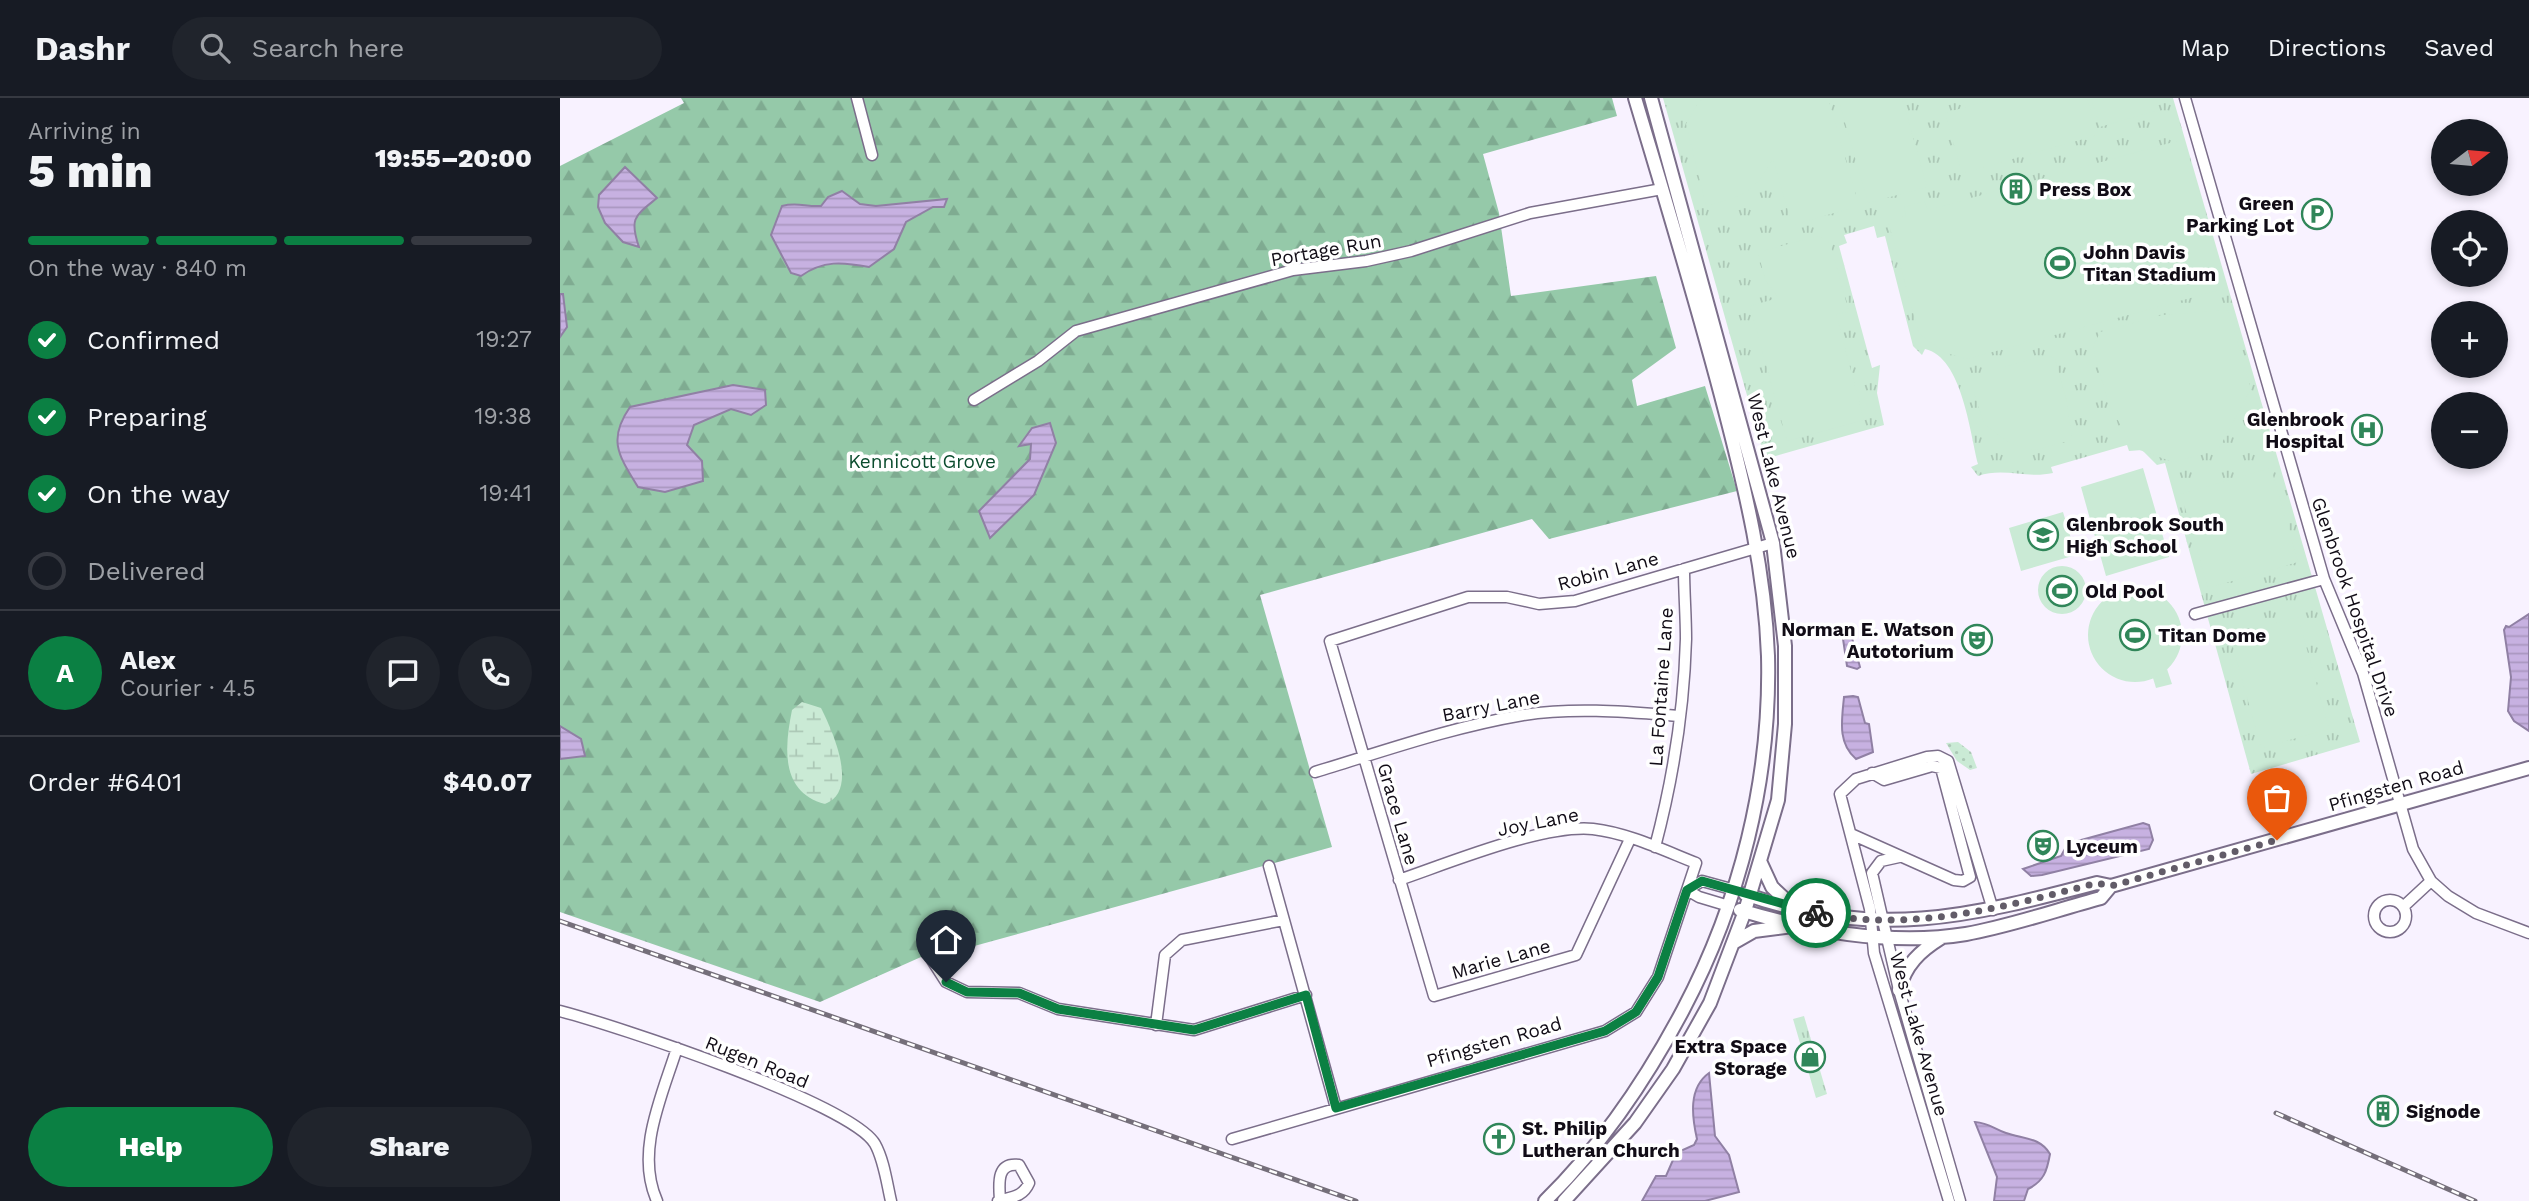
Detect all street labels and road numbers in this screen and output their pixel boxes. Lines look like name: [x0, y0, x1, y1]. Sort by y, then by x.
street label: Portage Run: [1269, 229, 1383, 271]
street label: West Lake Avenue: [1742, 391, 1806, 561]
street label: Glenbrook Hospital Drive: [2307, 494, 2403, 720]
street label: Robin Lane: [1555, 546, 1661, 596]
street label: La Fontaine Lane: [1644, 607, 1678, 767]
street label: Barry Lane: [1440, 685, 1542, 727]
street label: Pfingsten Road: [2326, 756, 2466, 816]
street label: Grace Lane: [1372, 760, 1424, 868]
street label: Joy Lane: [1495, 803, 1581, 841]
street label: Marie Lane: [1449, 934, 1553, 984]
street label: West Lake Avenue: [1885, 949, 1953, 1119]
street label: Pfingsten Road: [1424, 1012, 1564, 1072]
street label: Rugen Road: [702, 1031, 812, 1093]

